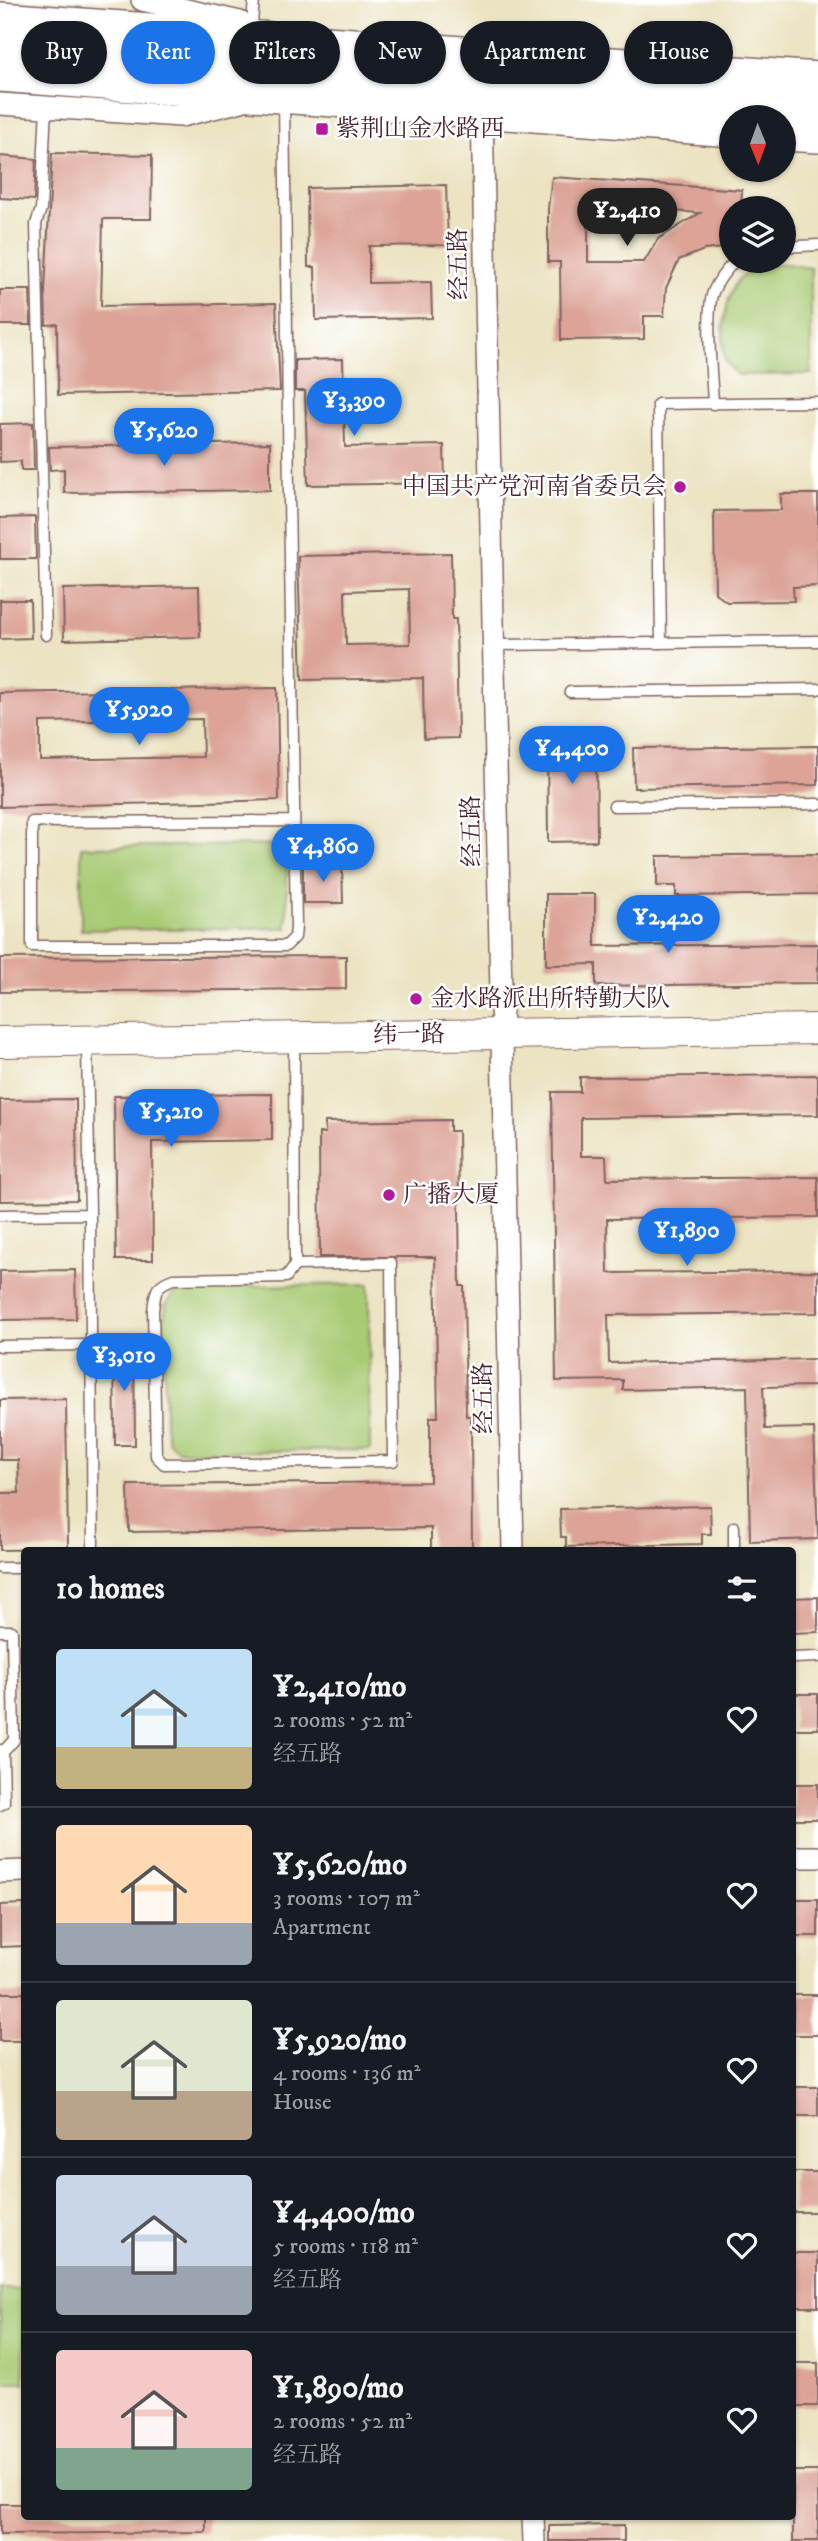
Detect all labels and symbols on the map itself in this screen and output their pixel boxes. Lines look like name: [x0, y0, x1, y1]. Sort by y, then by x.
north arrow: [719, 105, 796, 182]
place label: 紫荆山金水路西: [336, 114, 504, 144]
marker: 紫荆山金水路西: [314, 121, 330, 137]
pin: ¥2,410: [570, 188, 684, 248]
street label: 经五路: [443, 228, 475, 300]
pin: ¥3,390: [297, 378, 411, 438]
pin: ¥5,620: [107, 408, 221, 468]
place label: 中国共产党河南省委员会: [402, 472, 666, 502]
marker: 中国共产党河南省委员会: [672, 479, 688, 495]
pin: ¥5,920: [82, 688, 196, 747]
pin: ¥4,400: [515, 726, 629, 786]
street label: 经五路: [456, 795, 488, 867]
pin: ¥4,860: [266, 824, 380, 884]
pin: ¥2,420: [611, 895, 725, 955]
place label: 金水路派出所特勤大队: [430, 984, 670, 1014]
marker: 金水路派出所特勤大队: [408, 991, 424, 1007]
street label: 纬一路: [373, 1019, 445, 1051]
pin: ¥5,210: [114, 1090, 228, 1149]
place label: 广播大厦: [403, 1180, 499, 1210]
marker: 广播大厦: [381, 1187, 397, 1203]
pin: ¥1,890: [630, 1208, 744, 1268]
pin: ¥3,010: [67, 1334, 181, 1393]
street label: 经五路: [468, 1362, 500, 1434]

